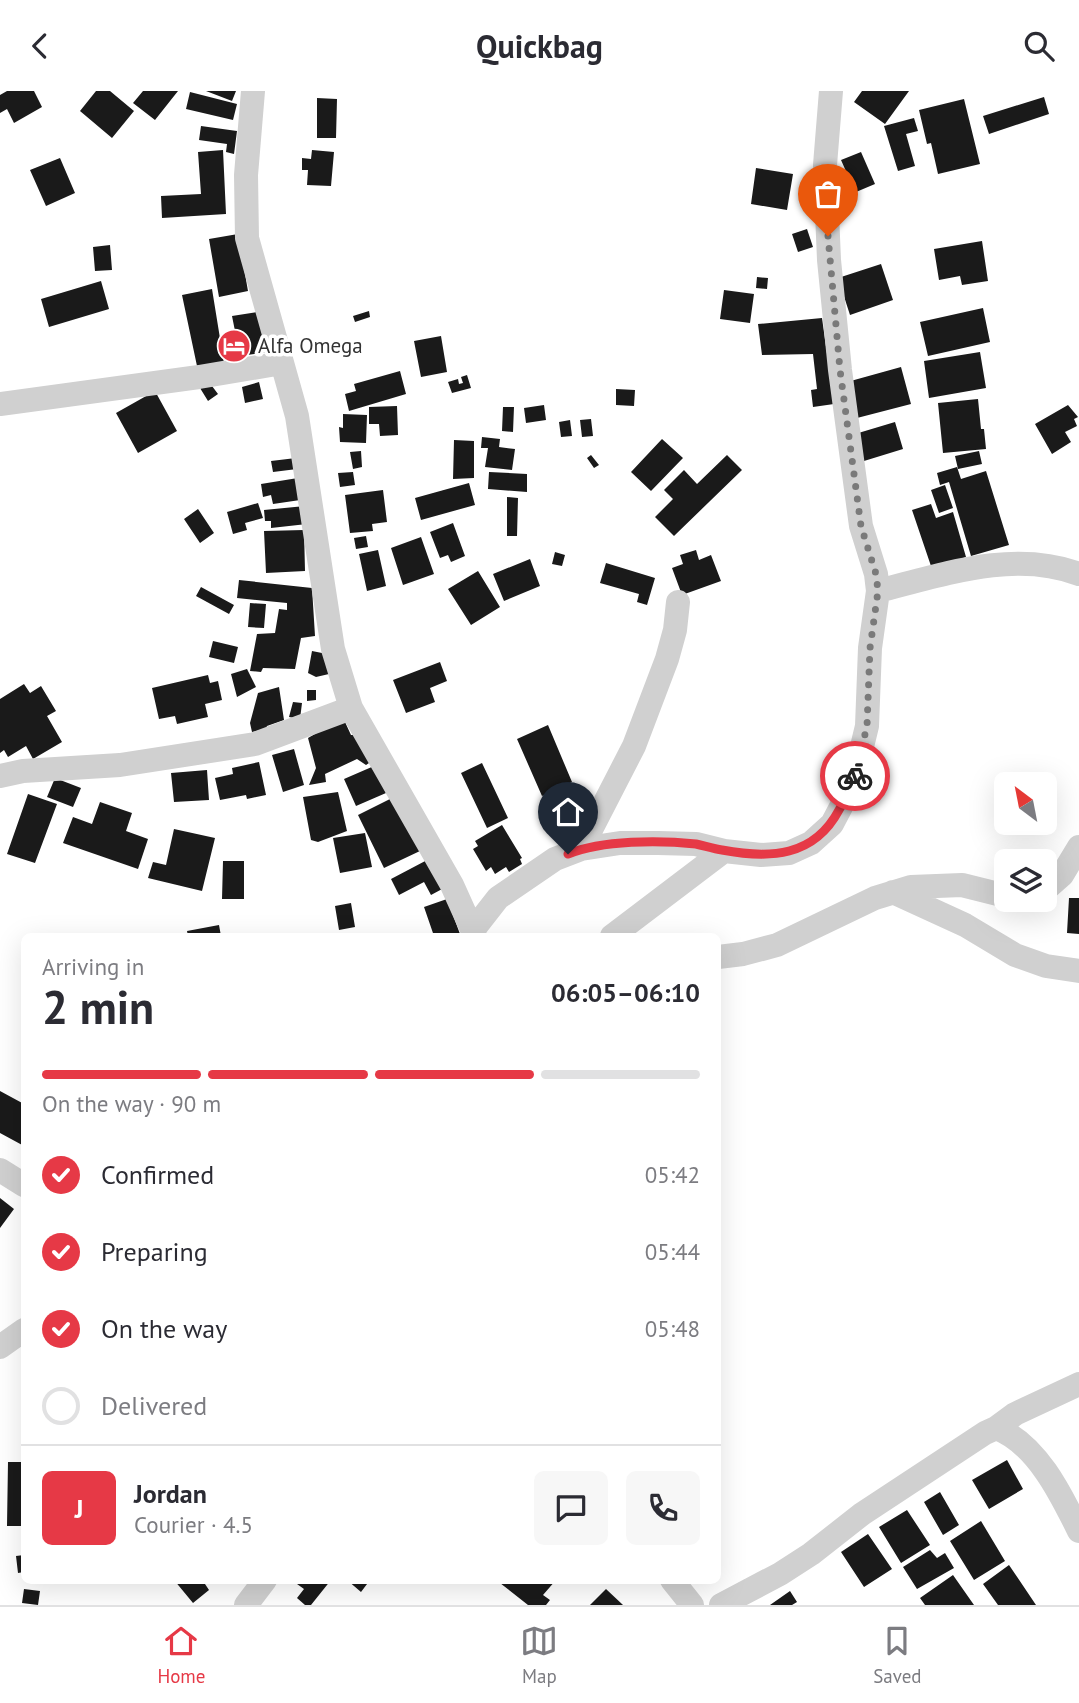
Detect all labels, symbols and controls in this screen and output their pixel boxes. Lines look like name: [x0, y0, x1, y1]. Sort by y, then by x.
text: Quickbag: [476, 25, 603, 67]
icon: back: [21, 27, 59, 65]
icon: search: [1020, 27, 1058, 65]
pin: [798, 164, 858, 236]
icon: bag: [809, 175, 847, 213]
hotel icon: Alfa Omega: [215, 327, 253, 365]
place label: Alfa Omega: [258, 332, 363, 359]
courier: [820, 741, 890, 811]
icon: bike: [836, 757, 874, 795]
north arrow: [994, 772, 1057, 835]
map controls: [994, 772, 1057, 912]
pin: [538, 782, 598, 854]
icon: home: [549, 793, 587, 831]
button: layers: [994, 849, 1057, 912]
text: Arriving in: [42, 952, 144, 981]
text: 06:05–06:10: [551, 976, 700, 1009]
text: 2 min: [42, 977, 154, 1037]
text: On the way · 90 m: [42, 1089, 221, 1118]
icon: check: [42, 1156, 80, 1194]
text: Confirmed: [101, 1158, 214, 1191]
text: 05:42: [645, 1160, 700, 1189]
icon: check: [42, 1233, 80, 1271]
text: Preparing: [101, 1235, 208, 1268]
text: 05:44: [645, 1237, 700, 1266]
icon: check: [42, 1310, 80, 1348]
text: On the way: [101, 1312, 227, 1345]
text: 05:48: [645, 1314, 700, 1343]
text: Delivered: [101, 1389, 207, 1422]
button: chat: [534, 1471, 608, 1545]
button: phone: [626, 1471, 700, 1545]
text: Jordan: [134, 1477, 207, 1510]
text: J: [75, 1492, 83, 1525]
text: Courier · 4.5: [134, 1510, 253, 1539]
tab: Home: [157, 1622, 205, 1688]
tab: Map: [520, 1622, 558, 1688]
tab: Saved: [873, 1622, 922, 1688]

